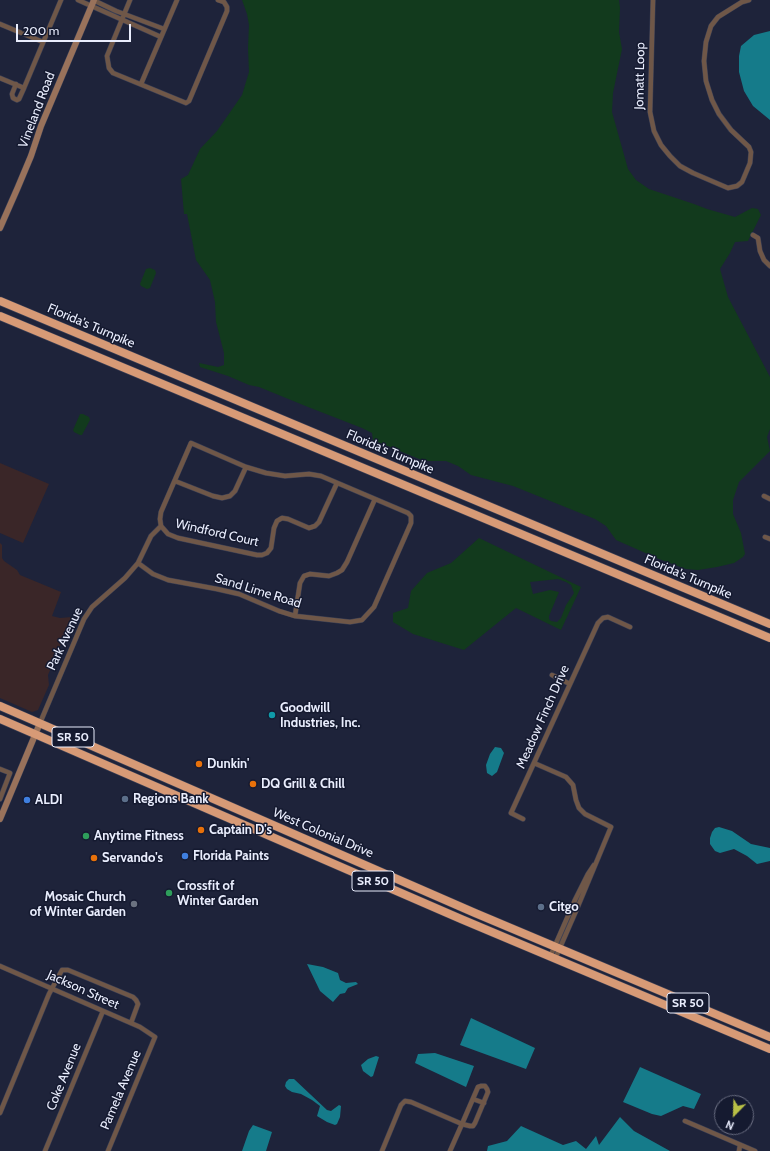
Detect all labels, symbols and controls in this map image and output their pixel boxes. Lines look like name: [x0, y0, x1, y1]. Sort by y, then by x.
scale bar: [18, 16, 133, 42]
text: 200 m: [23, 23, 59, 38]
street label: Jomatt Loop: [632, 42, 648, 110]
street label: Vineland Road: [15, 70, 59, 150]
street label: Florida's Turnpike: [45, 301, 137, 351]
street label: Florida's Turnpike: [344, 427, 436, 477]
street label: Windford Court: [174, 516, 260, 550]
street label: Florida's Turnpike: [642, 552, 734, 602]
street label: Sand Lime Road: [213, 570, 303, 612]
street label: Park Avenue: [44, 605, 86, 673]
street label: Meadow Finch Drive: [513, 663, 573, 771]
place label: Goodwill Industries, Inc.: [280, 700, 360, 731]
marker: Goodwill Industries, Inc.: [267, 710, 277, 720]
road number: SR 50: [52, 727, 94, 747]
place label: Dunkin': [207, 756, 249, 772]
marker: Dunkin': [194, 759, 204, 769]
place label: DQ Grill & Chill: [261, 776, 345, 792]
marker: DQ Grill & Chill: [248, 779, 258, 789]
place label: Regions Bank: [133, 791, 209, 807]
place label: ALDI: [35, 792, 63, 808]
marker: Regions Bank: [120, 794, 130, 804]
marker: ALDI: [22, 795, 32, 805]
street label: West Colonial Drive: [270, 805, 376, 861]
place label: Captain D's: [209, 822, 272, 838]
marker: Captain D's: [196, 825, 206, 835]
place label: Anytime Fitness: [94, 828, 184, 844]
marker: Anytime Fitness: [81, 831, 91, 841]
place label: Florida Paints: [193, 848, 269, 864]
place label: Servando's: [102, 850, 163, 866]
marker: Florida Paints: [180, 851, 190, 861]
marker: Servando's: [89, 853, 99, 863]
road number: SR 50: [352, 871, 394, 891]
place label: Crossfit of Winter Garden: [177, 878, 259, 909]
marker: Crossfit of Winter Garden: [164, 888, 174, 898]
place label: Mosaic Church of Winter Garden: [30, 889, 126, 920]
marker: Mosaic Church of Winter Garden: [129, 899, 139, 909]
place label: Citgo: [549, 899, 579, 915]
marker: Citgo: [536, 902, 546, 912]
street label: Jackson Street: [45, 967, 121, 1013]
road number: SR 50: [667, 993, 709, 1013]
street label: Coke Avenue: [43, 1041, 85, 1113]
street label: Pamela Avenue: [97, 1048, 145, 1132]
north arrow: [714, 1095, 754, 1135]
text: N: [723, 1117, 736, 1133]

